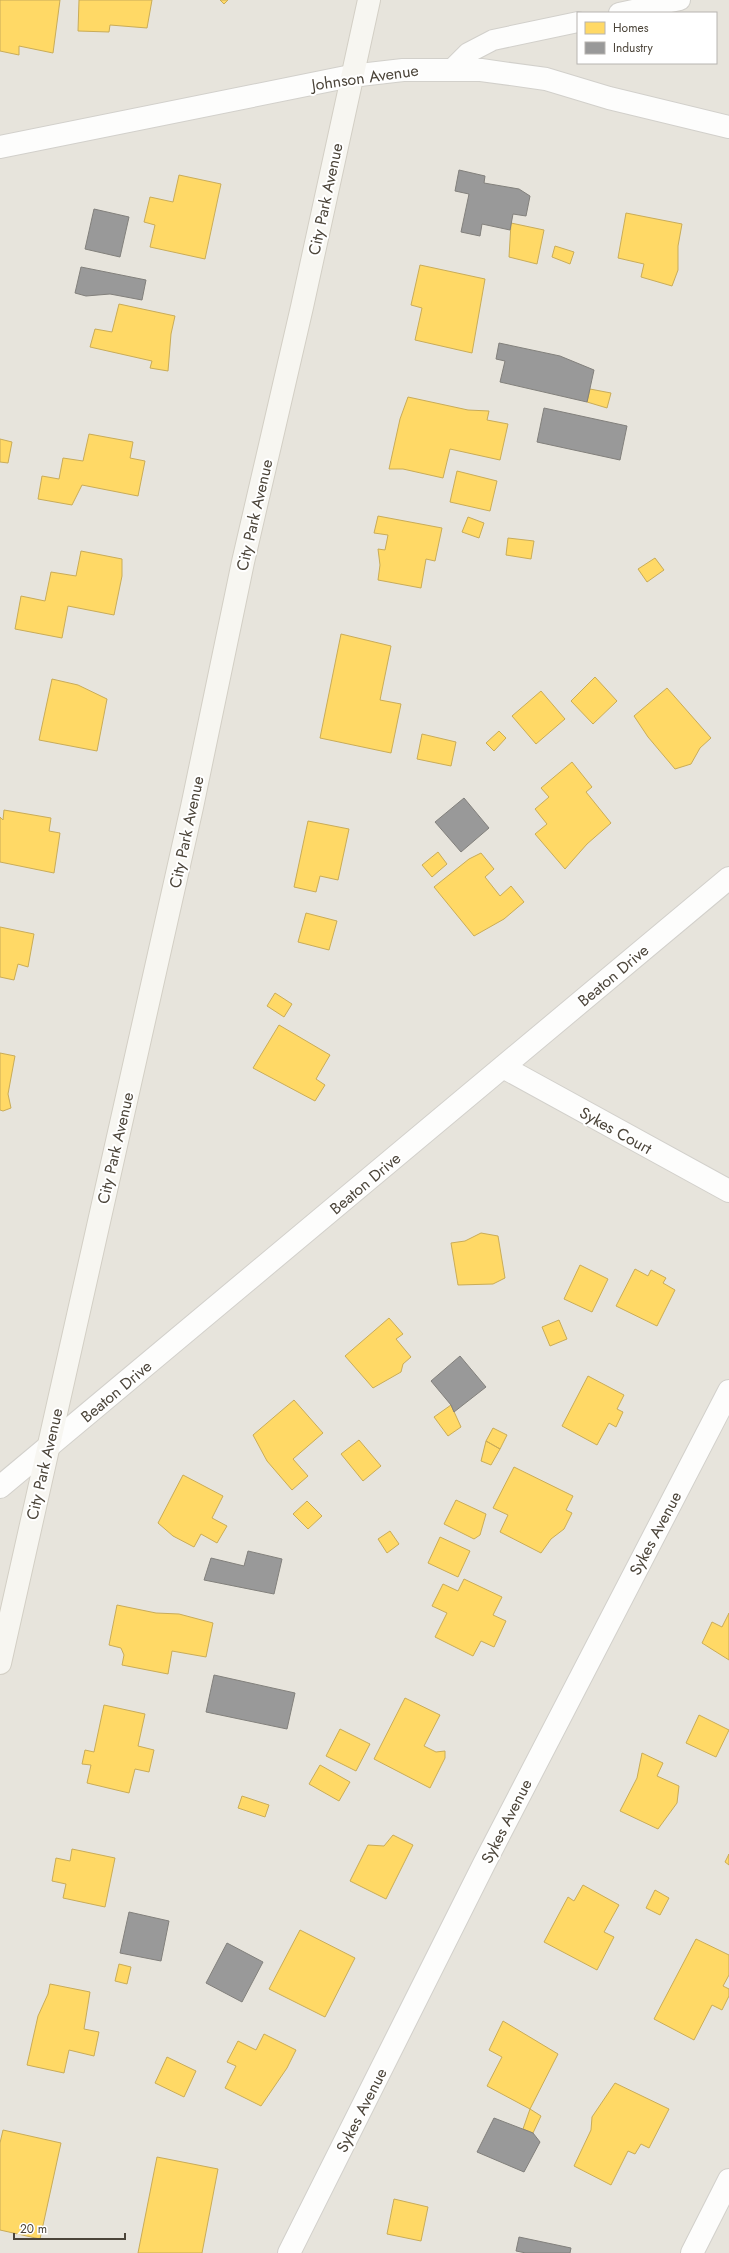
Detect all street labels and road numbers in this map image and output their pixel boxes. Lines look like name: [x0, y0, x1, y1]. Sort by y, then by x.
street label: Johnson Avenue: [308, 59, 420, 97]
street label: City Park Avenue: [302, 141, 349, 257]
street label: City Park Avenue: [230, 457, 279, 573]
street label: City Park Avenue: [163, 774, 210, 890]
street label: Beaton Drive: [573, 939, 654, 1012]
street label: City Park Avenue: [91, 1090, 140, 1206]
street label: Sykes Court: [575, 1101, 656, 1160]
street label: Beaton Drive: [325, 1147, 406, 1220]
street label: Beaton Drive: [76, 1355, 157, 1428]
street label: City Park Avenue: [20, 1406, 69, 1522]
street label: Sykes Avenue: [624, 1487, 687, 1579]
street label: Sykes Avenue: [475, 1775, 538, 1867]
street label: Sykes Avenue: [330, 2064, 393, 2156]

